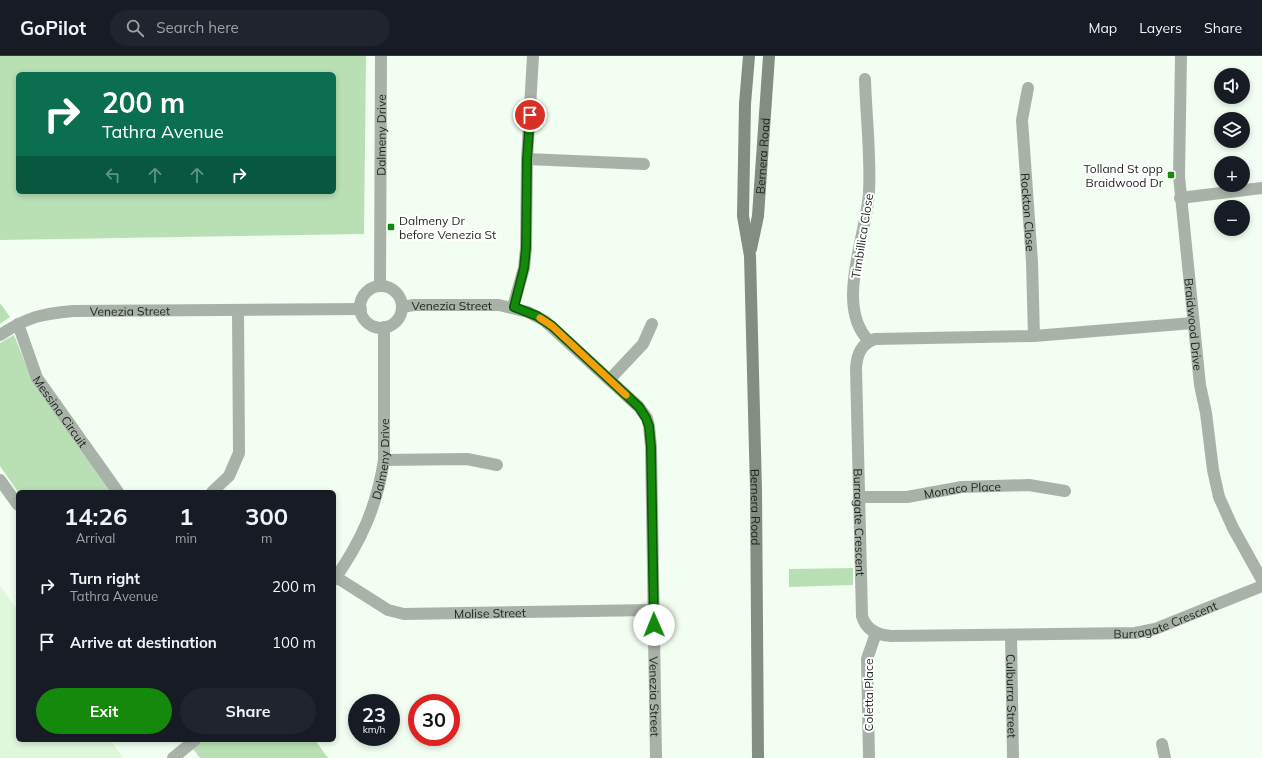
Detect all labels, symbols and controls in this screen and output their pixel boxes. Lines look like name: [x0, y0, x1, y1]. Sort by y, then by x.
search box: [110, 10, 390, 46]
text: GoPilot: [20, 16, 86, 40]
icon: search: [124, 17, 146, 39]
text: Search here: [156, 18, 239, 37]
text: Map: [1088, 19, 1117, 37]
text: Layers: [1139, 19, 1182, 37]
text: Share: [1204, 19, 1242, 37]
map controls: [1214, 68, 1250, 236]
button: sound: [1214, 68, 1250, 104]
text: 200 m: [102, 85, 185, 120]
icon: right: [36, 88, 88, 140]
street label: Dalmeny Drive: [373, 94, 388, 176]
pin: [513, 98, 547, 132]
icon: arrive: [519, 104, 541, 126]
button: layers: [1214, 112, 1250, 148]
street label: Bernera Road: [752, 117, 772, 195]
text: Tathra Avenue: [102, 120, 224, 143]
button: +: [1214, 156, 1250, 192]
place label: Tolland St opp Braidwood Dr: [1084, 161, 1164, 190]
icon: left: [102, 164, 124, 186]
icon: ahead: [144, 164, 166, 186]
icon: ahead: [186, 164, 208, 186]
icon: right: [228, 164, 250, 186]
marker: Tolland St opp Braidwood Dr: [1166, 170, 1176, 180]
street label: Rockton Close: [1018, 172, 1039, 252]
street label: Timbillica Close: [848, 192, 876, 280]
button: −: [1214, 200, 1250, 236]
place label: Dalmeny Dr before Venezia St: [399, 213, 496, 242]
marker: Dalmeny Dr before Venezia St: [386, 222, 396, 232]
street label: Braidwood Drive: [1182, 277, 1206, 371]
street label: Venezia Street: [412, 298, 492, 313]
street label: Venezia Street: [90, 303, 170, 318]
street label: Messina Circuit: [30, 373, 91, 450]
street label: Dalmeny Drive: [368, 418, 392, 501]
street label: Burragate Crescent: [851, 468, 869, 576]
street label: Bernera Road: [748, 469, 764, 546]
street label: Monaco Place: [923, 478, 1001, 501]
text: 14:26: [64, 501, 127, 531]
text: 1: [179, 501, 193, 531]
text: 300: [245, 501, 288, 531]
text: Arrival: [76, 530, 115, 546]
text: min: [175, 530, 197, 546]
text: m: [261, 530, 272, 546]
text: Turn right: [70, 569, 140, 588]
icon: right: [36, 575, 58, 597]
text: 200 m: [272, 577, 316, 596]
text: Tathra Avenue: [70, 588, 158, 604]
street label: Burragate Crescent: [1113, 597, 1219, 641]
position arrow: [633, 604, 675, 646]
street label: Molise Street: [454, 605, 526, 621]
icon: arrive: [36, 631, 58, 653]
text: Arrive at destination: [70, 633, 217, 652]
text: 100 m: [272, 633, 316, 652]
street label: Culburra Street: [1004, 654, 1020, 738]
street label: Venezia Street: [647, 656, 663, 737]
street label: Coletta Place: [861, 659, 876, 731]
button: Exit: [36, 688, 172, 734]
button: Share: [180, 688, 316, 734]
speed limit sign: 30: [408, 694, 460, 746]
text: 23: [362, 702, 386, 727]
text: km/h: [363, 723, 385, 736]

